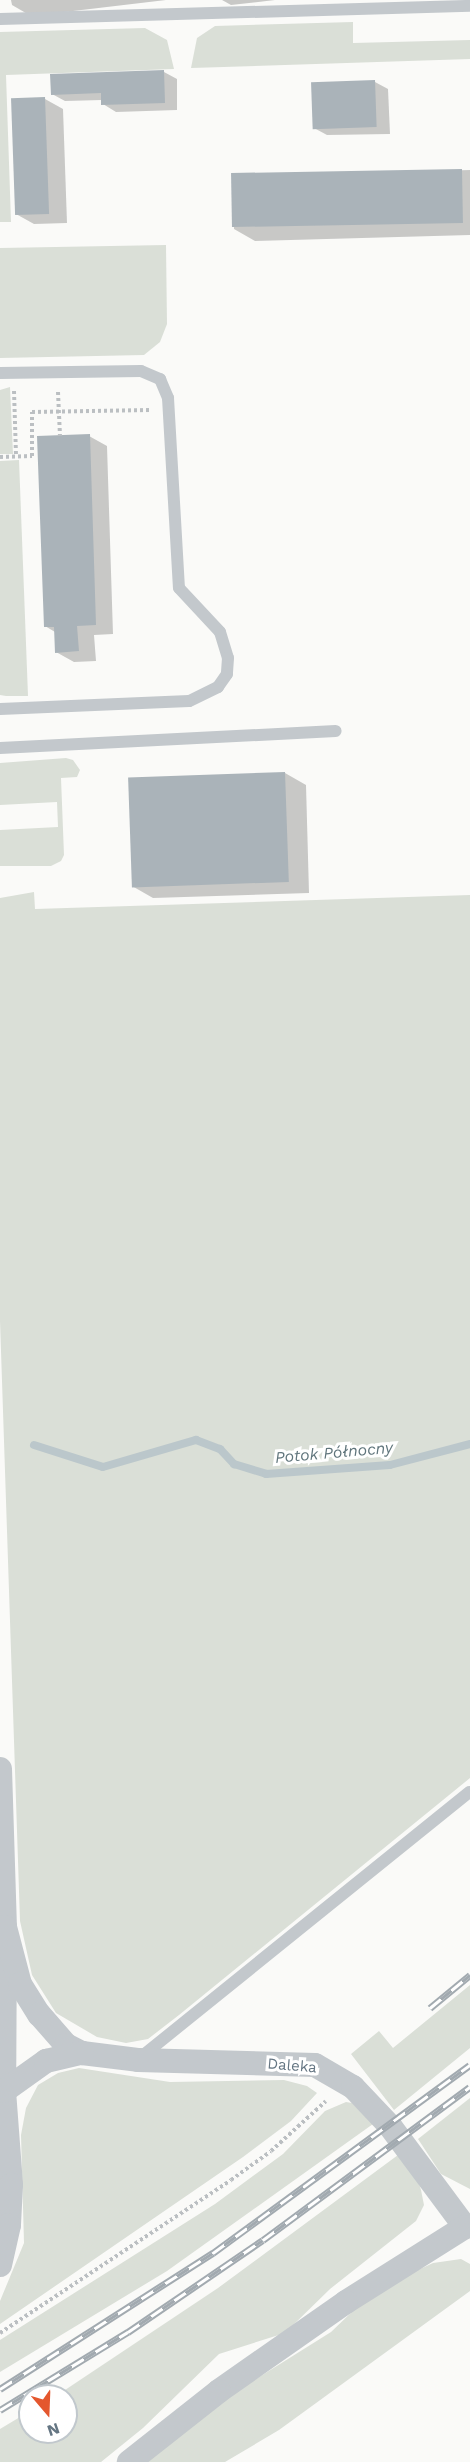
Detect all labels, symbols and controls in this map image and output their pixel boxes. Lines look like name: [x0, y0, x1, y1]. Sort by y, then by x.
water label: Potok Północny: [274, 1438, 394, 1468]
street label: Daleka: [267, 2055, 317, 2077]
north arrow: [18, 2384, 78, 2444]
text: N: [45, 2419, 62, 2441]

